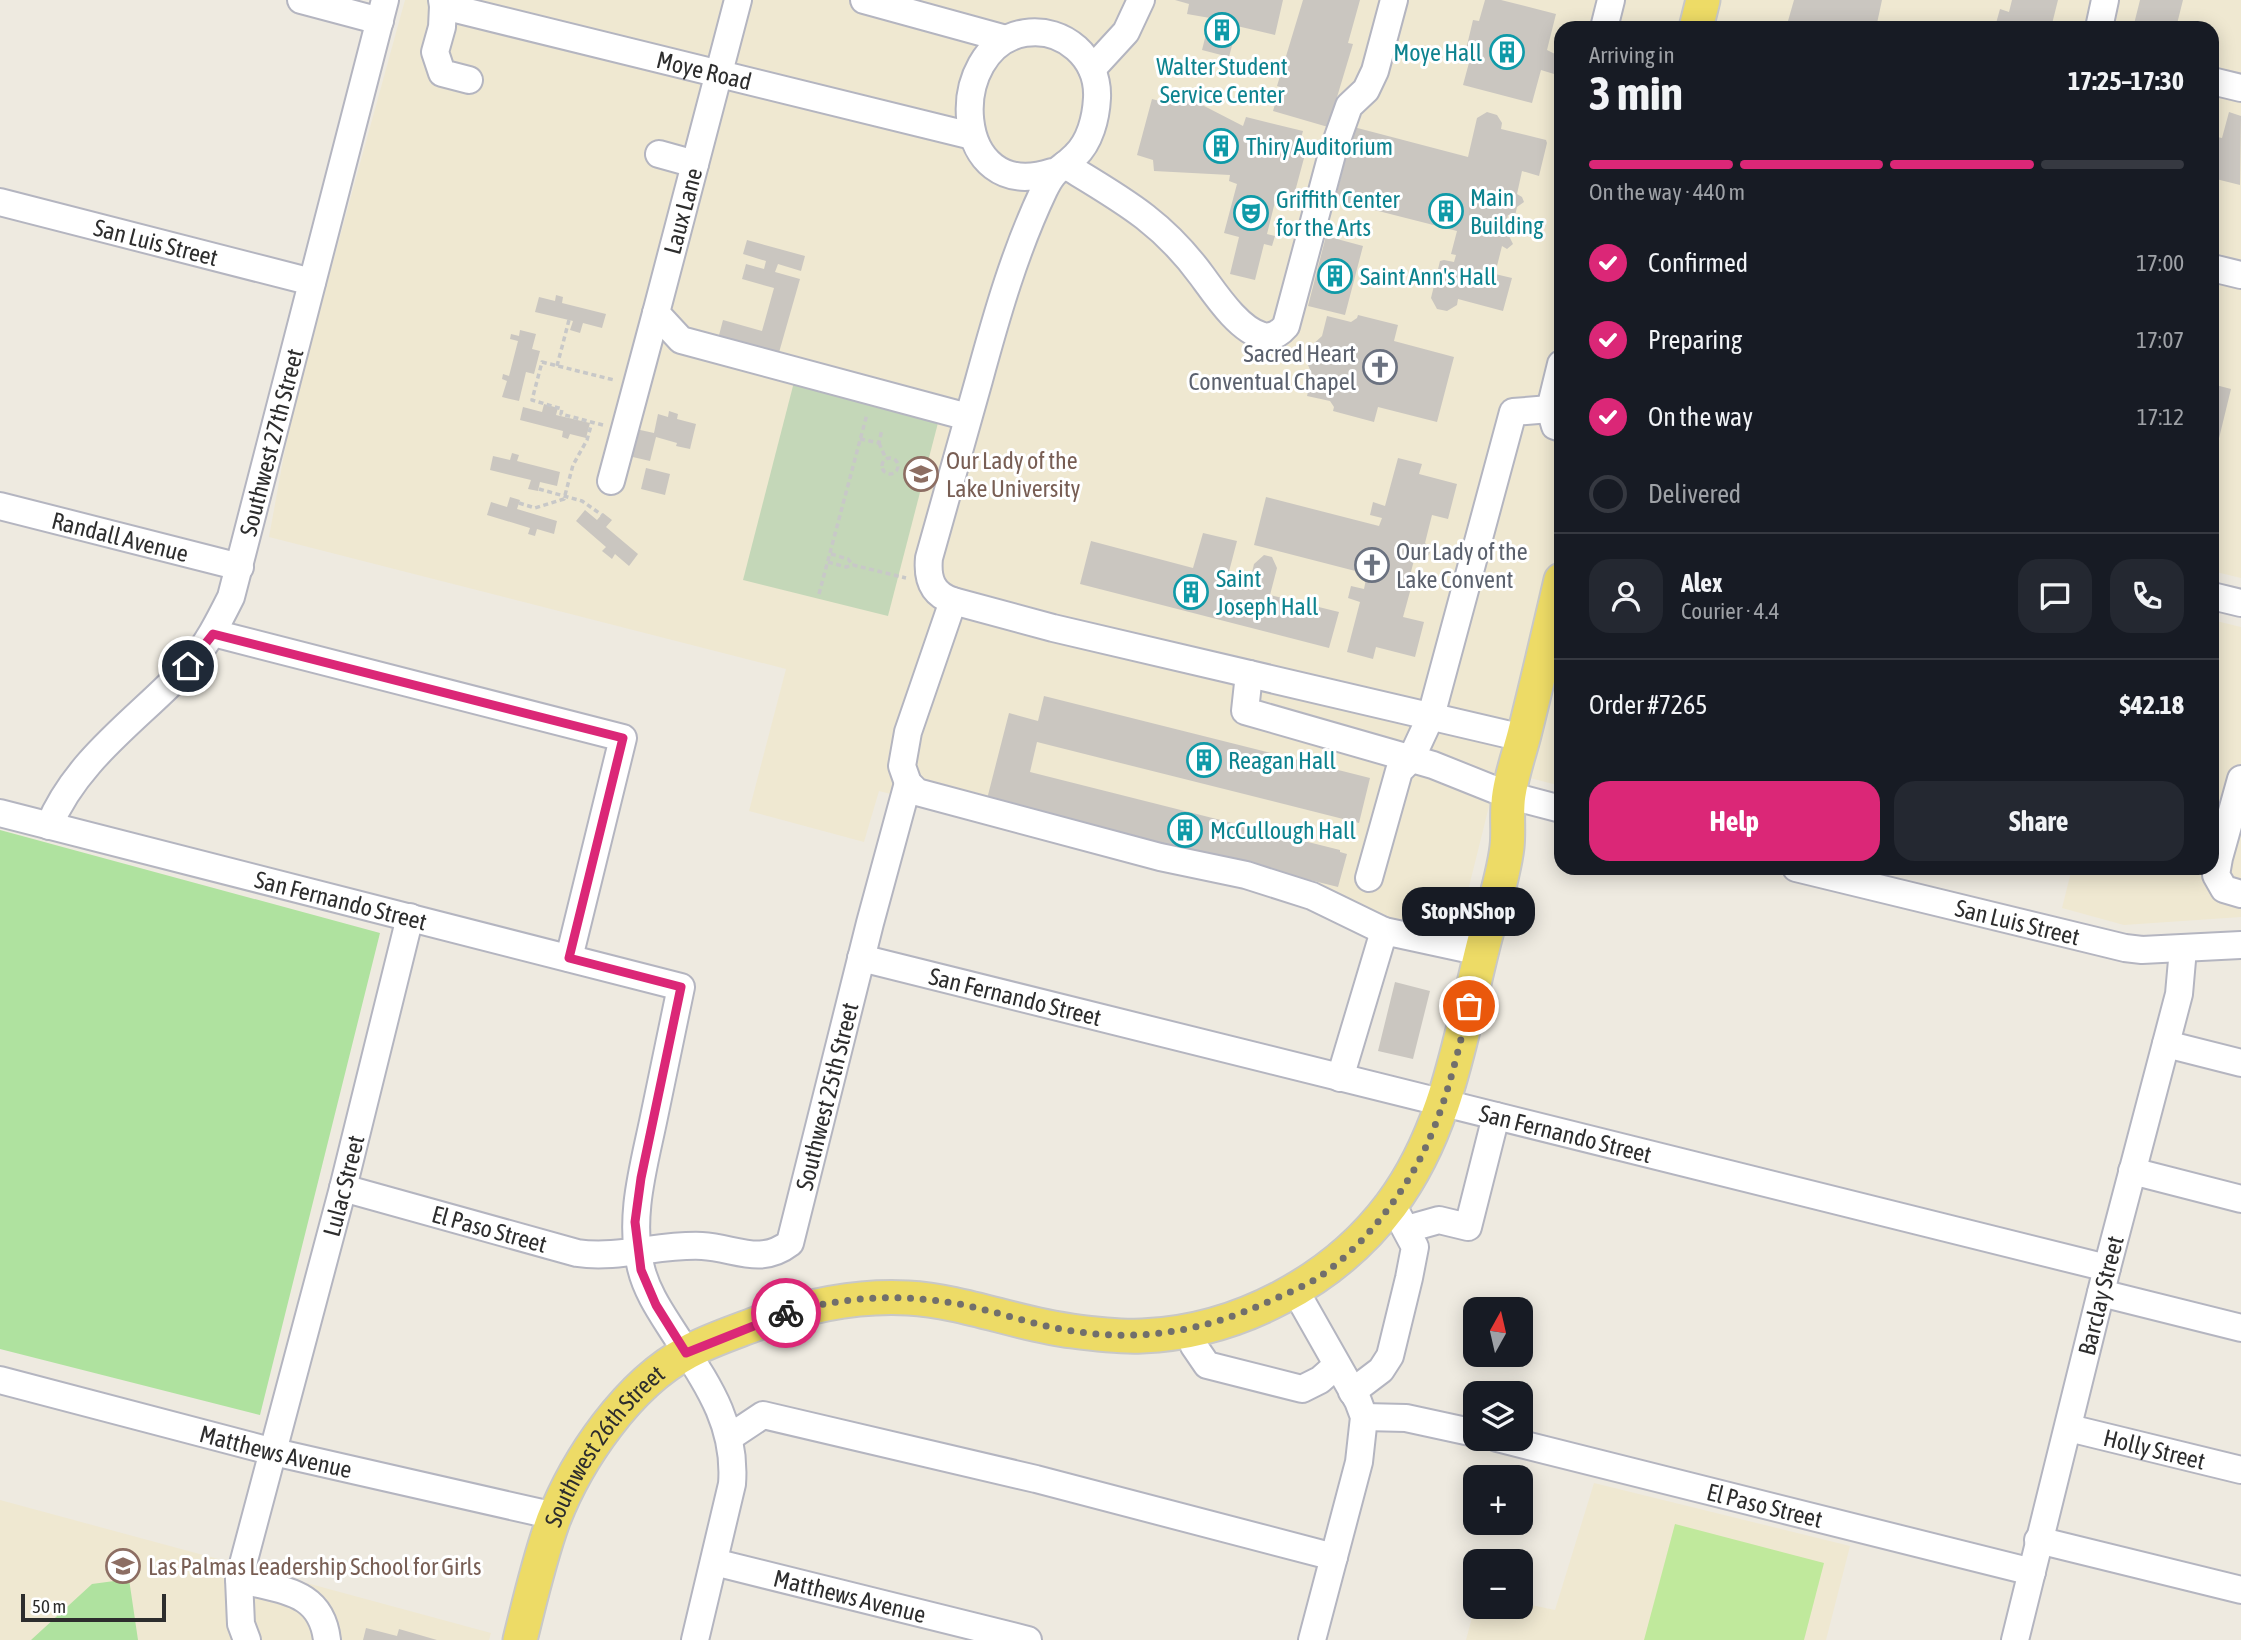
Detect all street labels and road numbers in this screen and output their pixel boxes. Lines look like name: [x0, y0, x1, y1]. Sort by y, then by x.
street label: Moye Road: [654, 46, 754, 95]
street label: Laux Lane: [659, 165, 707, 257]
street label: San Luis Street: [91, 213, 221, 271]
street label: Southwest 27th Street: [234, 346, 308, 539]
street label: Randall Avenue: [49, 506, 191, 567]
street label: San Fernando Street: [252, 865, 430, 935]
street label: San Luis Street: [1953, 894, 2083, 950]
street label: San Fernando Street: [926, 962, 1104, 1031]
street label: Southwest 25th Street: [790, 1000, 863, 1193]
street label: San Fernando Street: [1477, 1099, 1655, 1168]
street label: Lulac Street: [317, 1132, 369, 1239]
street label: El Paso Street: [429, 1200, 550, 1258]
street label: Barclay Street: [2072, 1233, 2128, 1358]
street label: Southwest 26th Street: [539, 1359, 669, 1530]
street label: Matthews Avenue: [197, 1420, 355, 1483]
street label: Holly Street: [2101, 1423, 2208, 1474]
street label: El Paso Street: [1704, 1478, 1825, 1533]
street label: Matthews Avenue: [771, 1564, 929, 1628]

